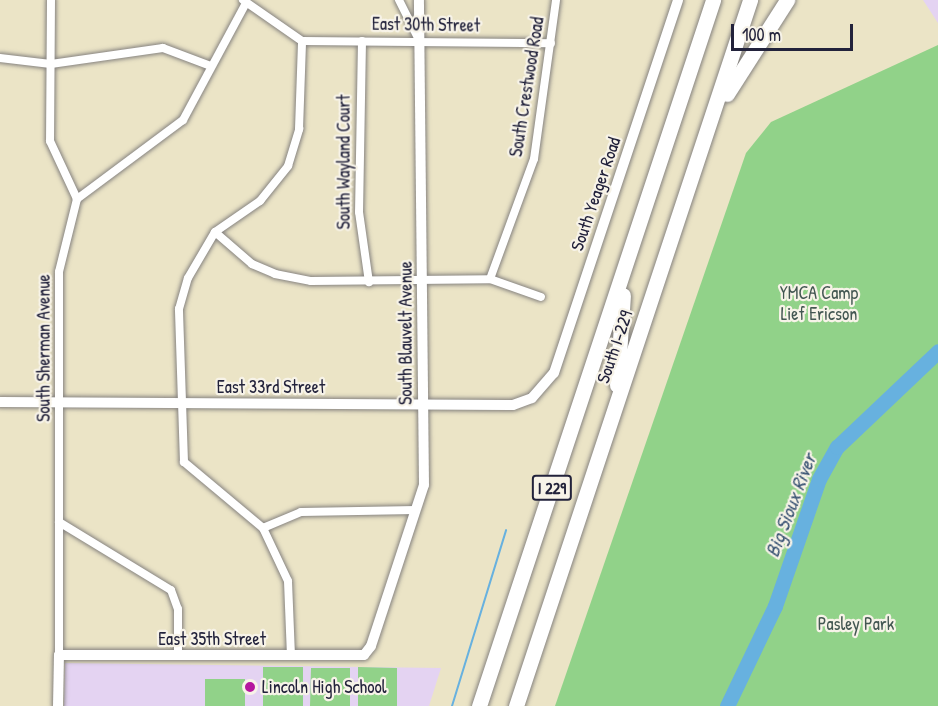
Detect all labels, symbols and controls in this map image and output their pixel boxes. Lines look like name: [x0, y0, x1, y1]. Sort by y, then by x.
scale bar: [734, 12, 856, 50]
street label: East 30th Street: [372, 13, 480, 37]
street label: South Crestwood Road: [505, 16, 549, 158]
text: 100 m: [742, 22, 781, 47]
street label: South Wayland Court: [333, 95, 355, 229]
street label: South Yeager Road: [566, 134, 626, 254]
street label: South Blauvelt Avenue: [395, 261, 417, 405]
street label: South Sherman Avenue: [33, 274, 55, 422]
park label: YMCA Camp Lief Ericson: [780, 283, 858, 326]
street label: South I-229: [592, 308, 638, 386]
street label: East 33rd Street: [217, 376, 325, 398]
water label: Big Sioux River: [759, 450, 821, 560]
road number: I 229: [531, 475, 573, 501]
park label: Pasley Park: [818, 613, 894, 635]
street label: East 35th Street: [158, 628, 266, 650]
place label: Lincoln High School: [262, 676, 386, 698]
marker: Lincoln High School: [243, 680, 257, 694]

